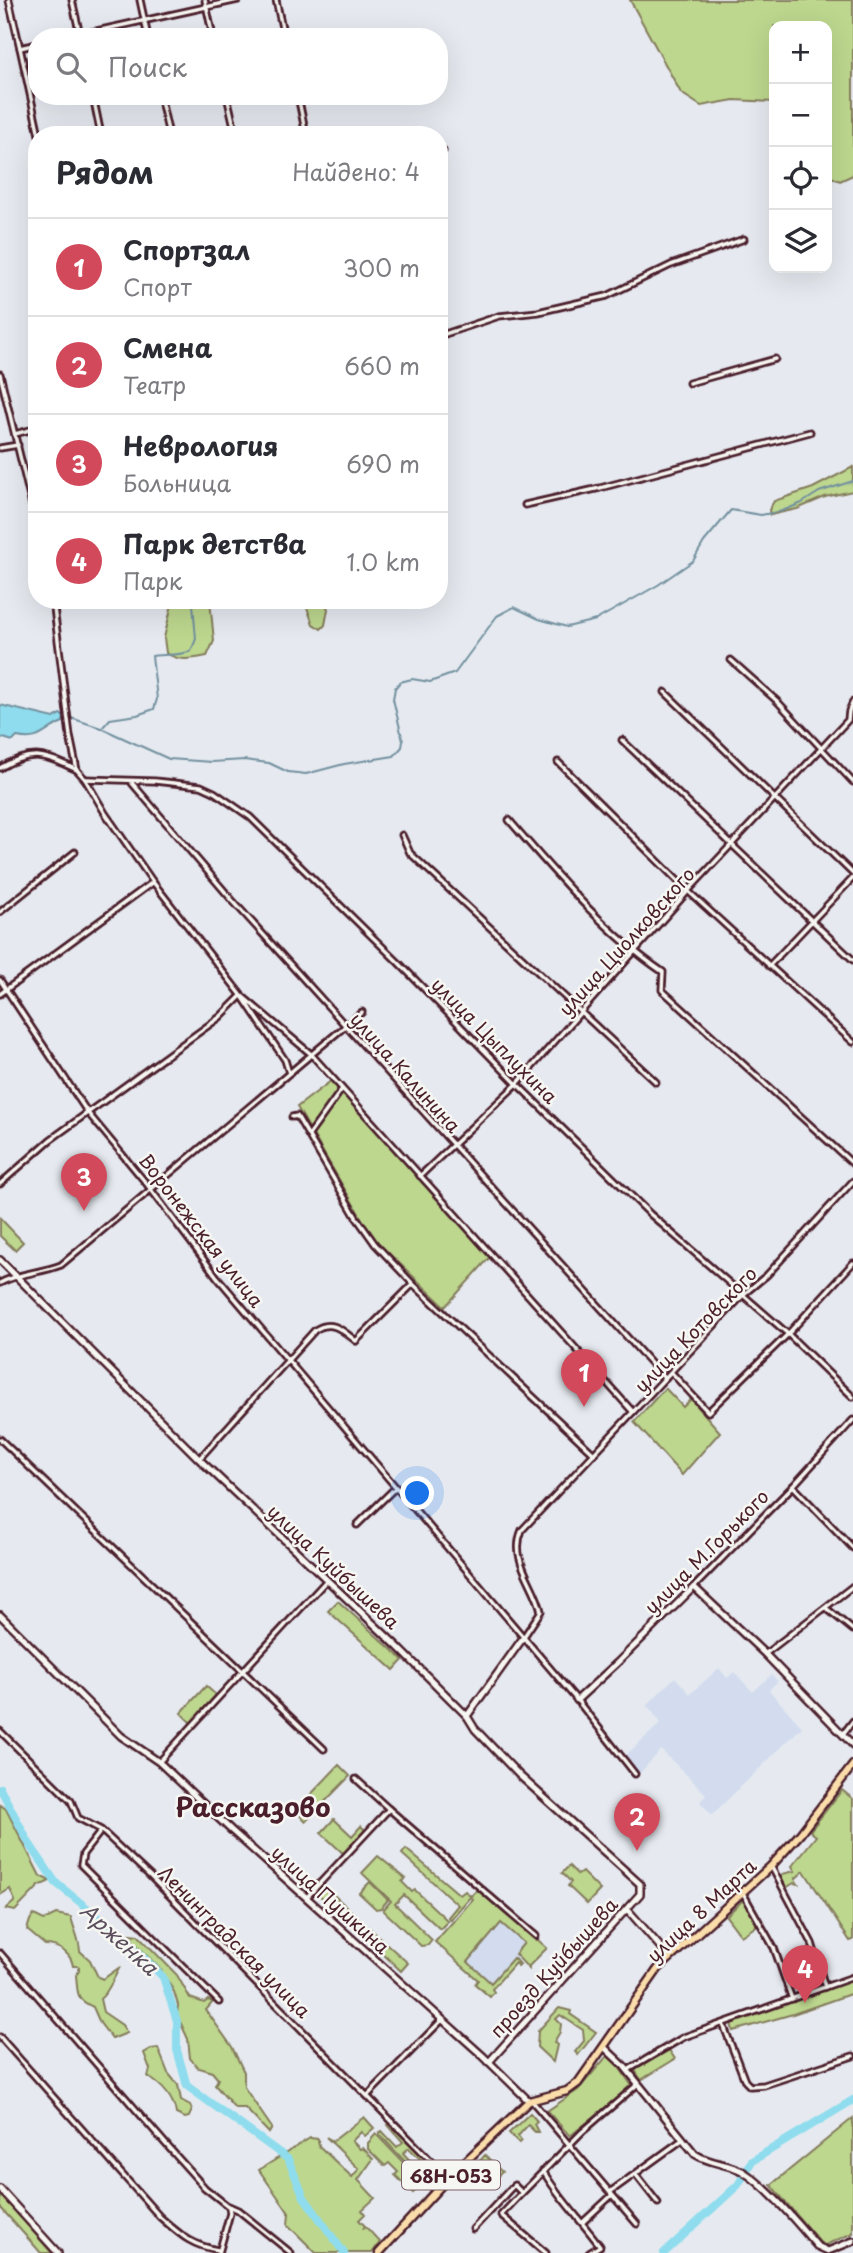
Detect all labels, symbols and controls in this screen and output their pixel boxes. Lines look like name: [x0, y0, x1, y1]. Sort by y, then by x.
map controls: [769, 21, 832, 273]
button: +: [769, 21, 832, 84]
search box: [28, 28, 448, 105]
text: Поиск: [108, 47, 187, 86]
icon: search: [52, 48, 90, 86]
button: −: [769, 84, 832, 147]
button: locate: [769, 147, 832, 210]
text: Рядом: [56, 149, 154, 194]
text: Найдено: 4: [292, 154, 420, 189]
button: layers: [769, 210, 832, 273]
text: Спортзал: [123, 230, 250, 269]
text: 1: [74, 250, 85, 285]
text: 300 m: [343, 250, 420, 285]
text: Спорт: [123, 269, 192, 304]
text: Смена: [123, 328, 212, 367]
text: 2: [71, 348, 87, 383]
text: 660 m: [344, 348, 420, 383]
text: Театр: [123, 367, 186, 402]
text: Неврология: [123, 426, 279, 465]
text: 3: [71, 446, 87, 481]
text: 690 m: [346, 446, 420, 481]
text: Больница: [123, 465, 231, 500]
text: Парк детства: [123, 524, 306, 563]
text: 4: [71, 544, 87, 579]
text: 1.0 km: [347, 544, 420, 579]
text: Парк: [123, 563, 182, 598]
street label: улица Циолковского: [551, 860, 701, 1022]
street label: улица Цыплухина: [426, 971, 565, 1110]
street label: улица Калинина: [344, 1006, 468, 1138]
street label: Воронежская улица: [133, 1147, 271, 1313]
pin: 3: [61, 1153, 107, 1211]
street label: улица Котовского: [627, 1260, 763, 1398]
pin: 1: [561, 1349, 607, 1407]
your location: [400, 1476, 434, 1510]
street label: улица М.Горького: [637, 1482, 775, 1620]
street label: улица Куйбышева: [262, 1497, 407, 1635]
district label: Рассказово: [176, 1787, 330, 1826]
pin: 2: [614, 1793, 660, 1851]
street label: улица Пушкина: [266, 1838, 396, 1960]
street label: улица 8 Марта: [640, 1851, 762, 1968]
street label: Ленинградская улица: [152, 1858, 318, 2024]
street label: проезд Куйбышева: [482, 1891, 624, 2043]
water label: Арженка: [74, 1894, 167, 1982]
pin: 4: [782, 1945, 828, 2003]
road number: 68Н-053: [402, 2160, 500, 2190]

